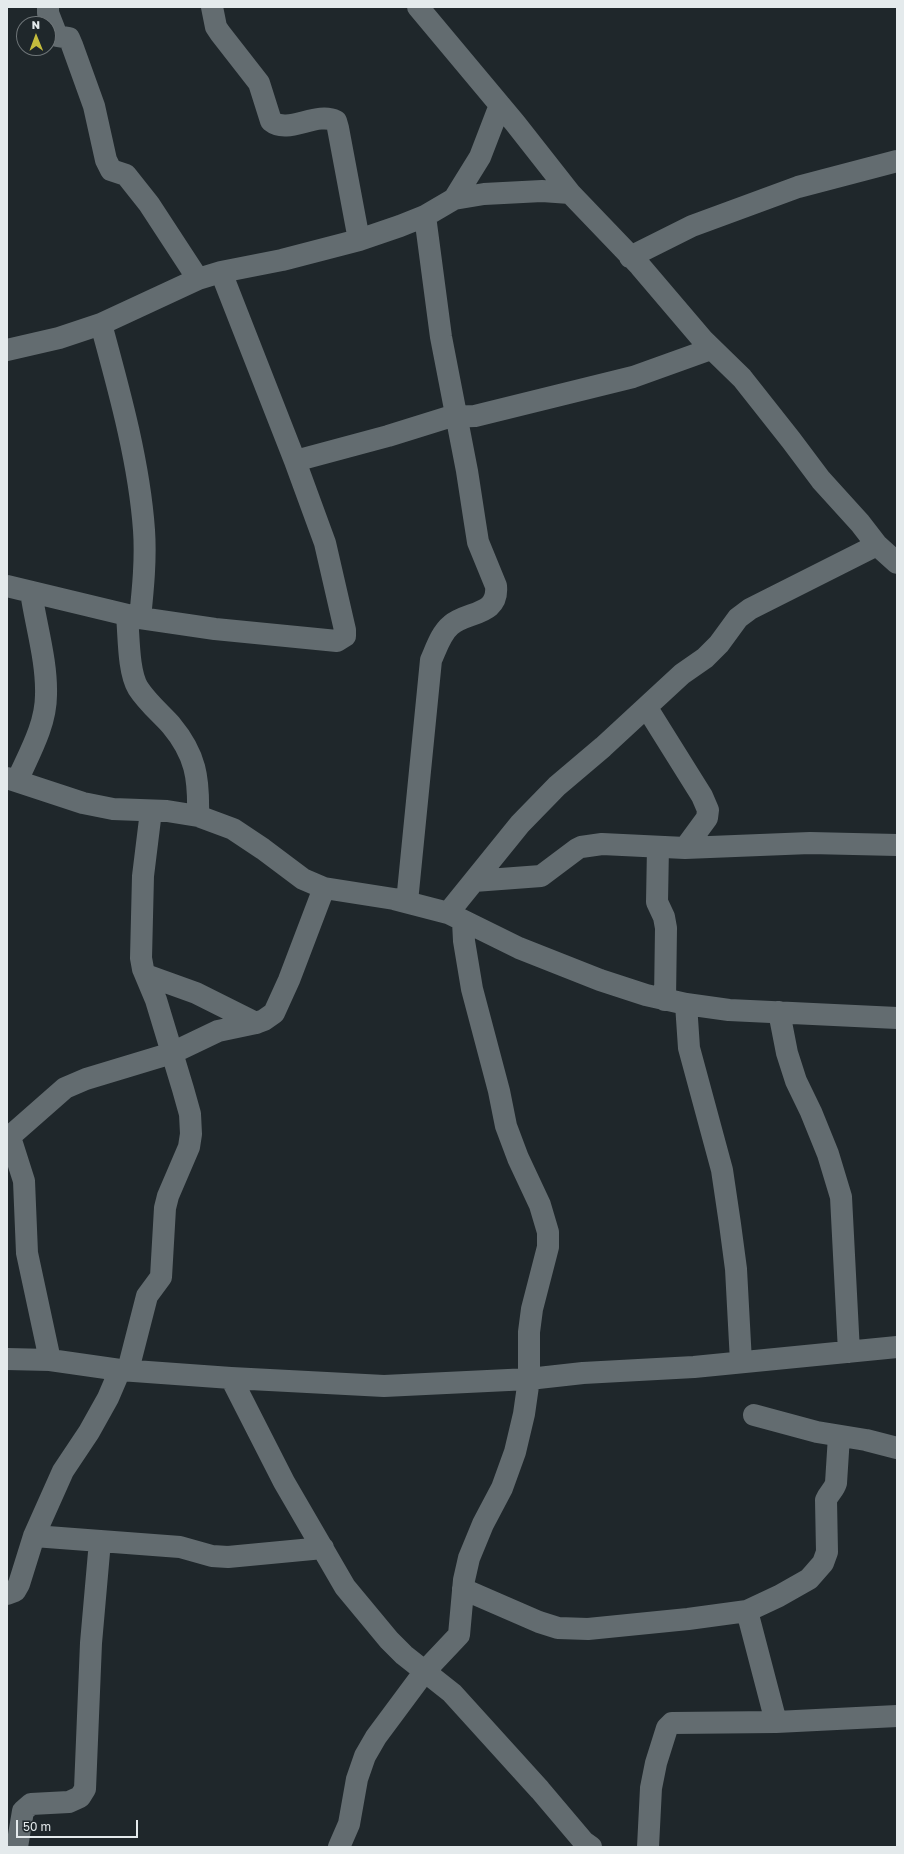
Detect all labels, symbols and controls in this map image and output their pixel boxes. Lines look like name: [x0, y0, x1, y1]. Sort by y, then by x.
north arrow: [16, 16, 56, 56]
text: N: [31, 18, 40, 31]
scale bar: [18, 1812, 140, 1838]
text: 50 m: [23, 1819, 51, 1834]

